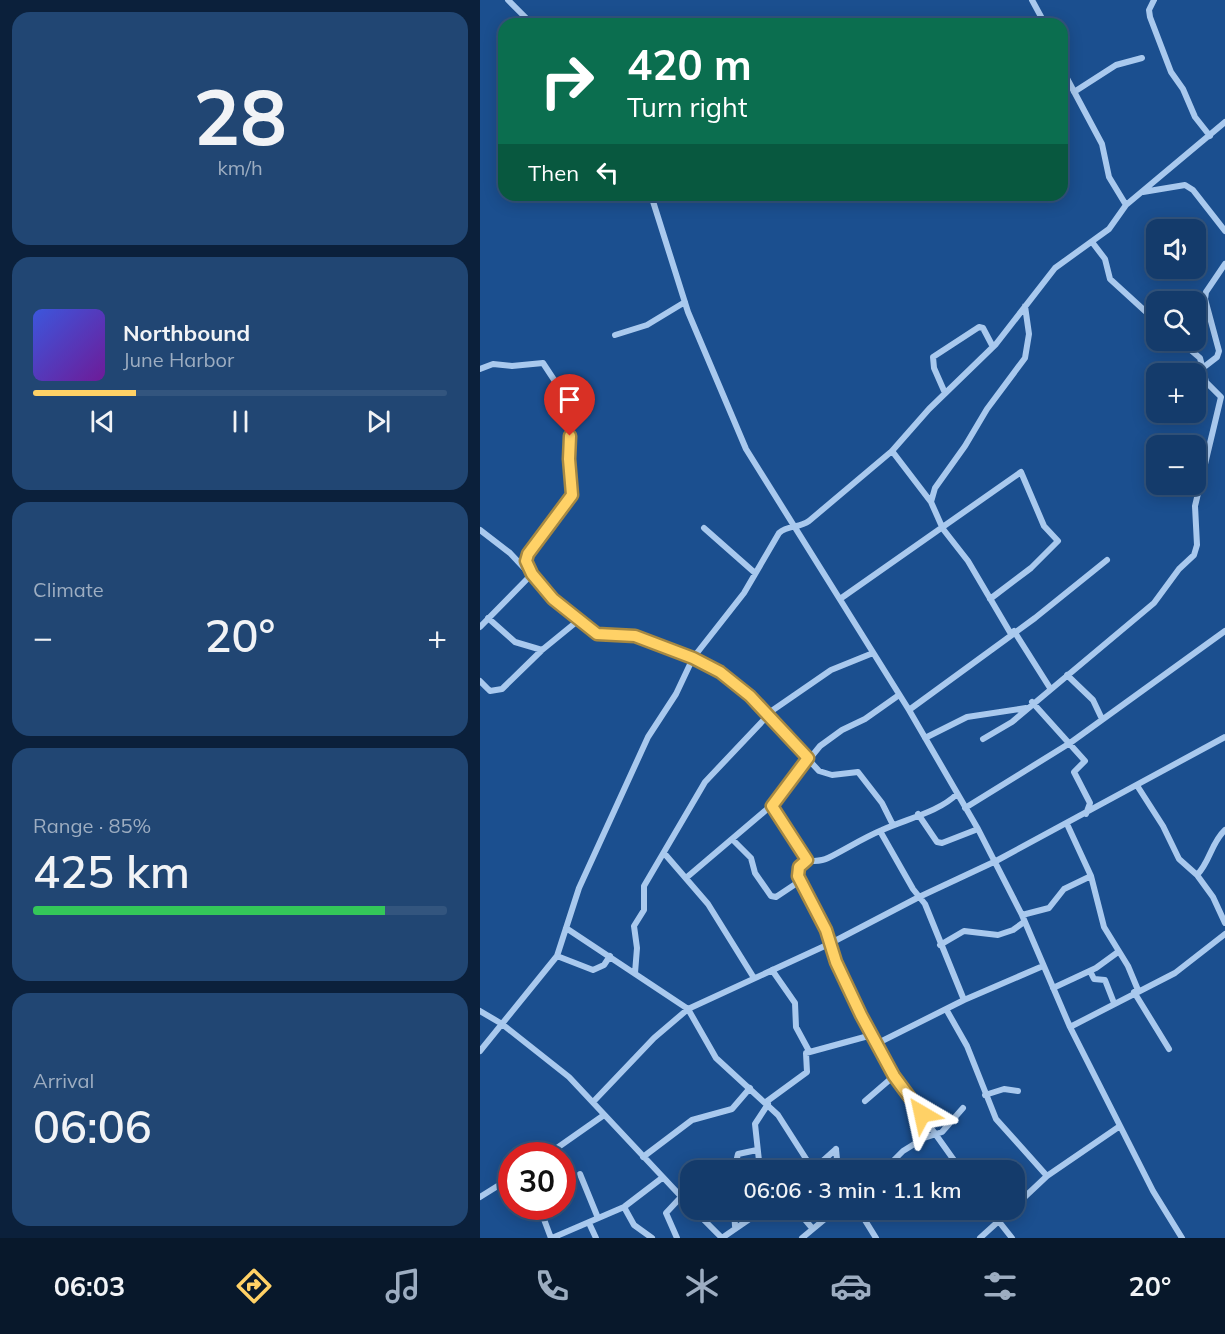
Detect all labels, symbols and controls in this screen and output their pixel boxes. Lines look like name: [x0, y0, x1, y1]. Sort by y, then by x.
text: 420 m: [627, 38, 752, 91]
icon: right: [528, 42, 606, 120]
text: 28: [193, 67, 287, 165]
text: Turn right: [627, 90, 747, 124]
text: km/h: [217, 155, 263, 180]
icon: left: [591, 156, 624, 189]
text: Then: [528, 159, 579, 187]
map controls: [1146, 219, 1206, 495]
button: sound: [1146, 219, 1206, 279]
button: search: [1146, 291, 1206, 351]
text: Northbound: [123, 319, 250, 347]
text: June Harbor: [123, 347, 234, 372]
button: +: [1146, 363, 1206, 423]
pin: [544, 374, 595, 436]
icon: arrive: [553, 383, 586, 416]
icon: previous: [86, 405, 119, 438]
icon: pause: [224, 405, 257, 438]
icon: next: [362, 405, 395, 438]
button: −: [1146, 435, 1206, 495]
text: Climate: [33, 577, 104, 602]
text: 20°: [205, 607, 275, 663]
text: −: [33, 616, 53, 657]
text: +: [427, 616, 447, 657]
text: Range · 85%: [33, 813, 151, 838]
text: 425 km: [33, 843, 190, 899]
text: Arrival: [33, 1068, 94, 1093]
position arrow: [890, 1082, 954, 1146]
text: 06:06: [33, 1098, 152, 1154]
speed limit sign: 30: [498, 1142, 576, 1220]
text: 06:06 · 3 min · 1.1 km: [744, 1176, 961, 1204]
icon: directions: [233, 1265, 275, 1307]
icon: music: [382, 1265, 424, 1307]
icon: phone: [531, 1265, 573, 1307]
icon: climate: [681, 1265, 723, 1307]
icon: car: [830, 1265, 872, 1307]
icon: filters: [979, 1265, 1021, 1307]
text: 06:03: [54, 1269, 125, 1303]
text: 20°: [1129, 1269, 1171, 1303]

